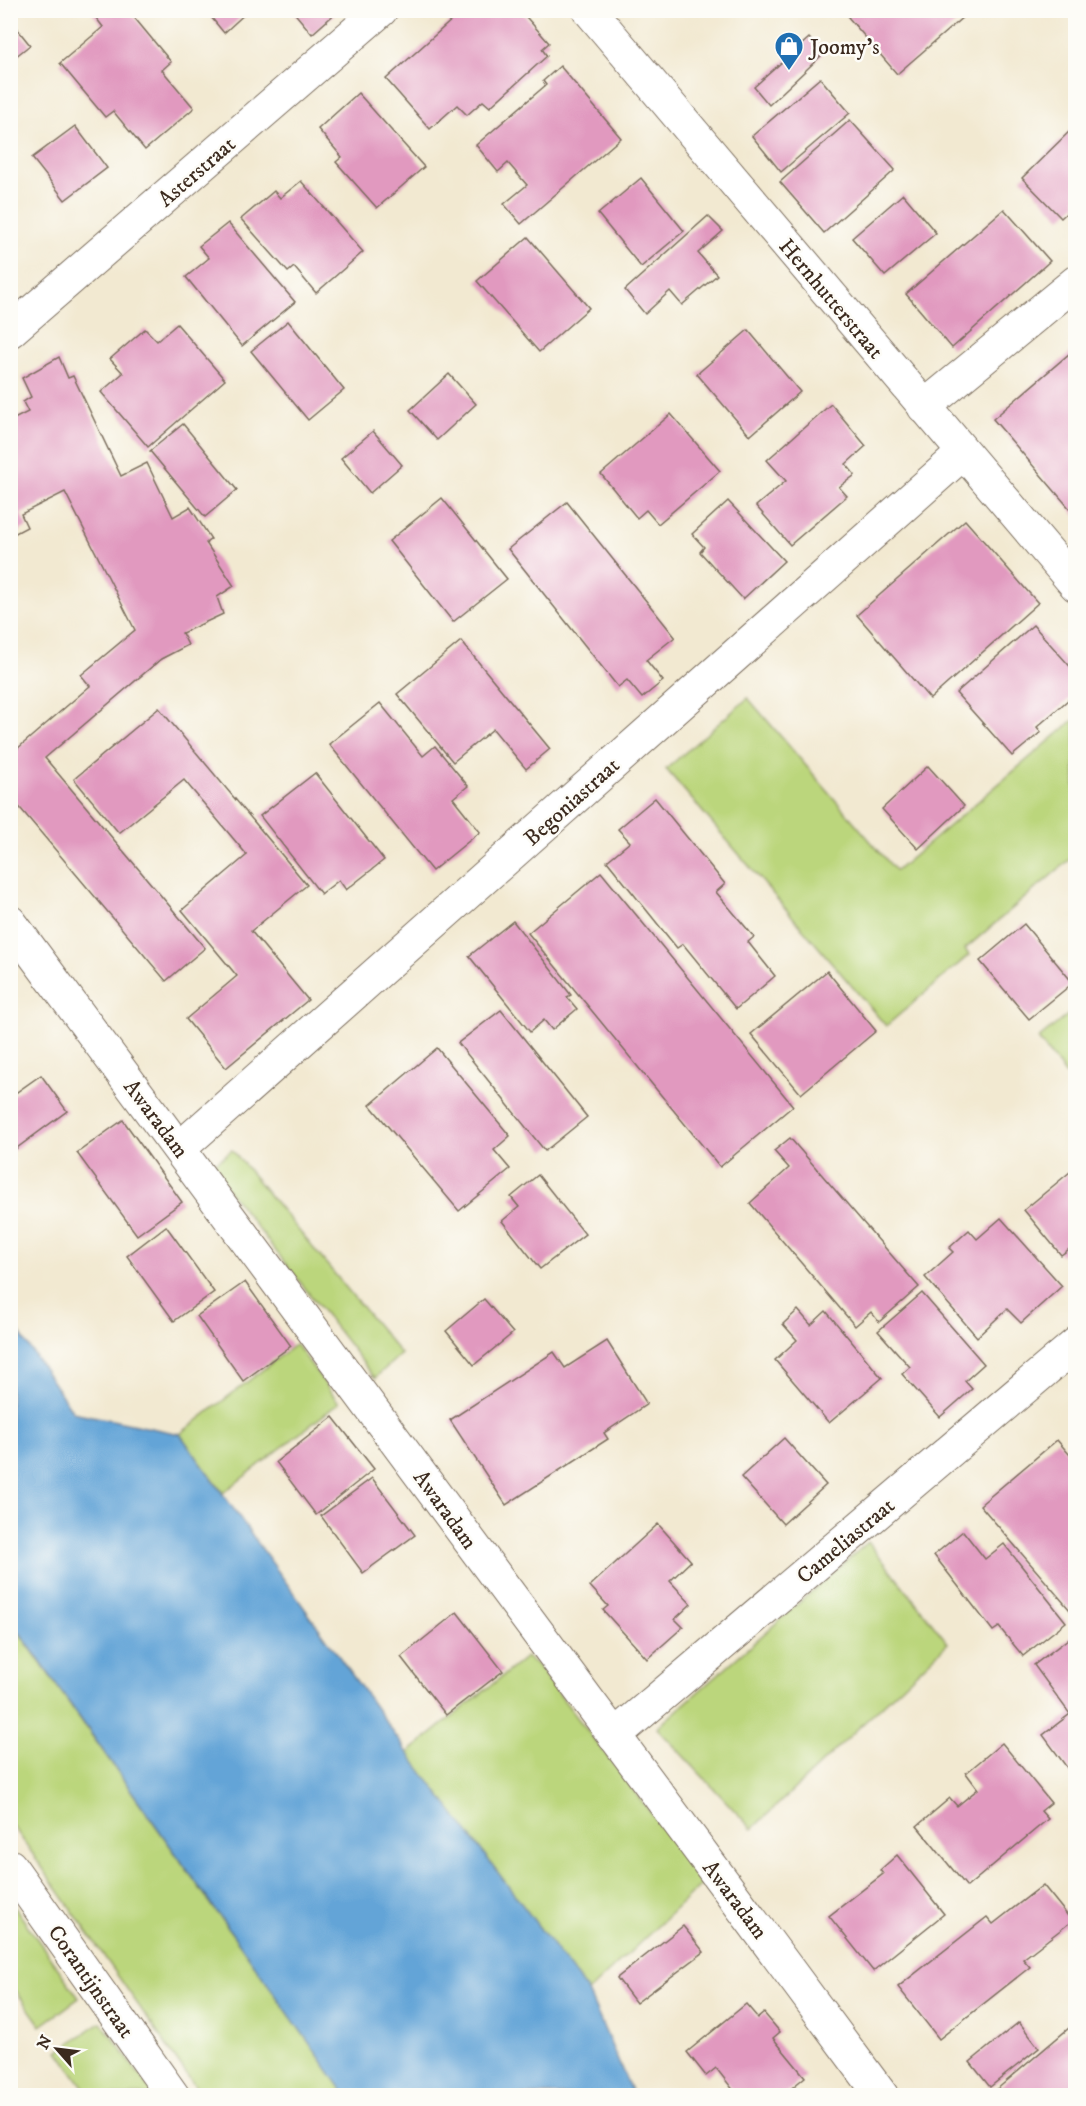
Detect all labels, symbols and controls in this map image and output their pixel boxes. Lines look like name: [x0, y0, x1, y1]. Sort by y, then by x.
shop icon: Joomy's: [773, 30, 805, 72]
place label: Joomy's: [808, 34, 880, 61]
street label: Asterstraat: [153, 131, 241, 213]
street label: Hernhutterstraat: [773, 233, 889, 365]
street label: Begoniastraat: [519, 752, 625, 852]
street label: Awaradam: [117, 1074, 194, 1164]
street label: Awaradam: [407, 1465, 483, 1555]
street label: Cameliastraat: [792, 1492, 900, 1590]
street label: Awaradam: [696, 1855, 773, 1945]
street label: Corantijnstraat: [42, 1920, 140, 2044]
north arrow: [27, 2019, 87, 2079]
text: N: [33, 2032, 57, 2053]

